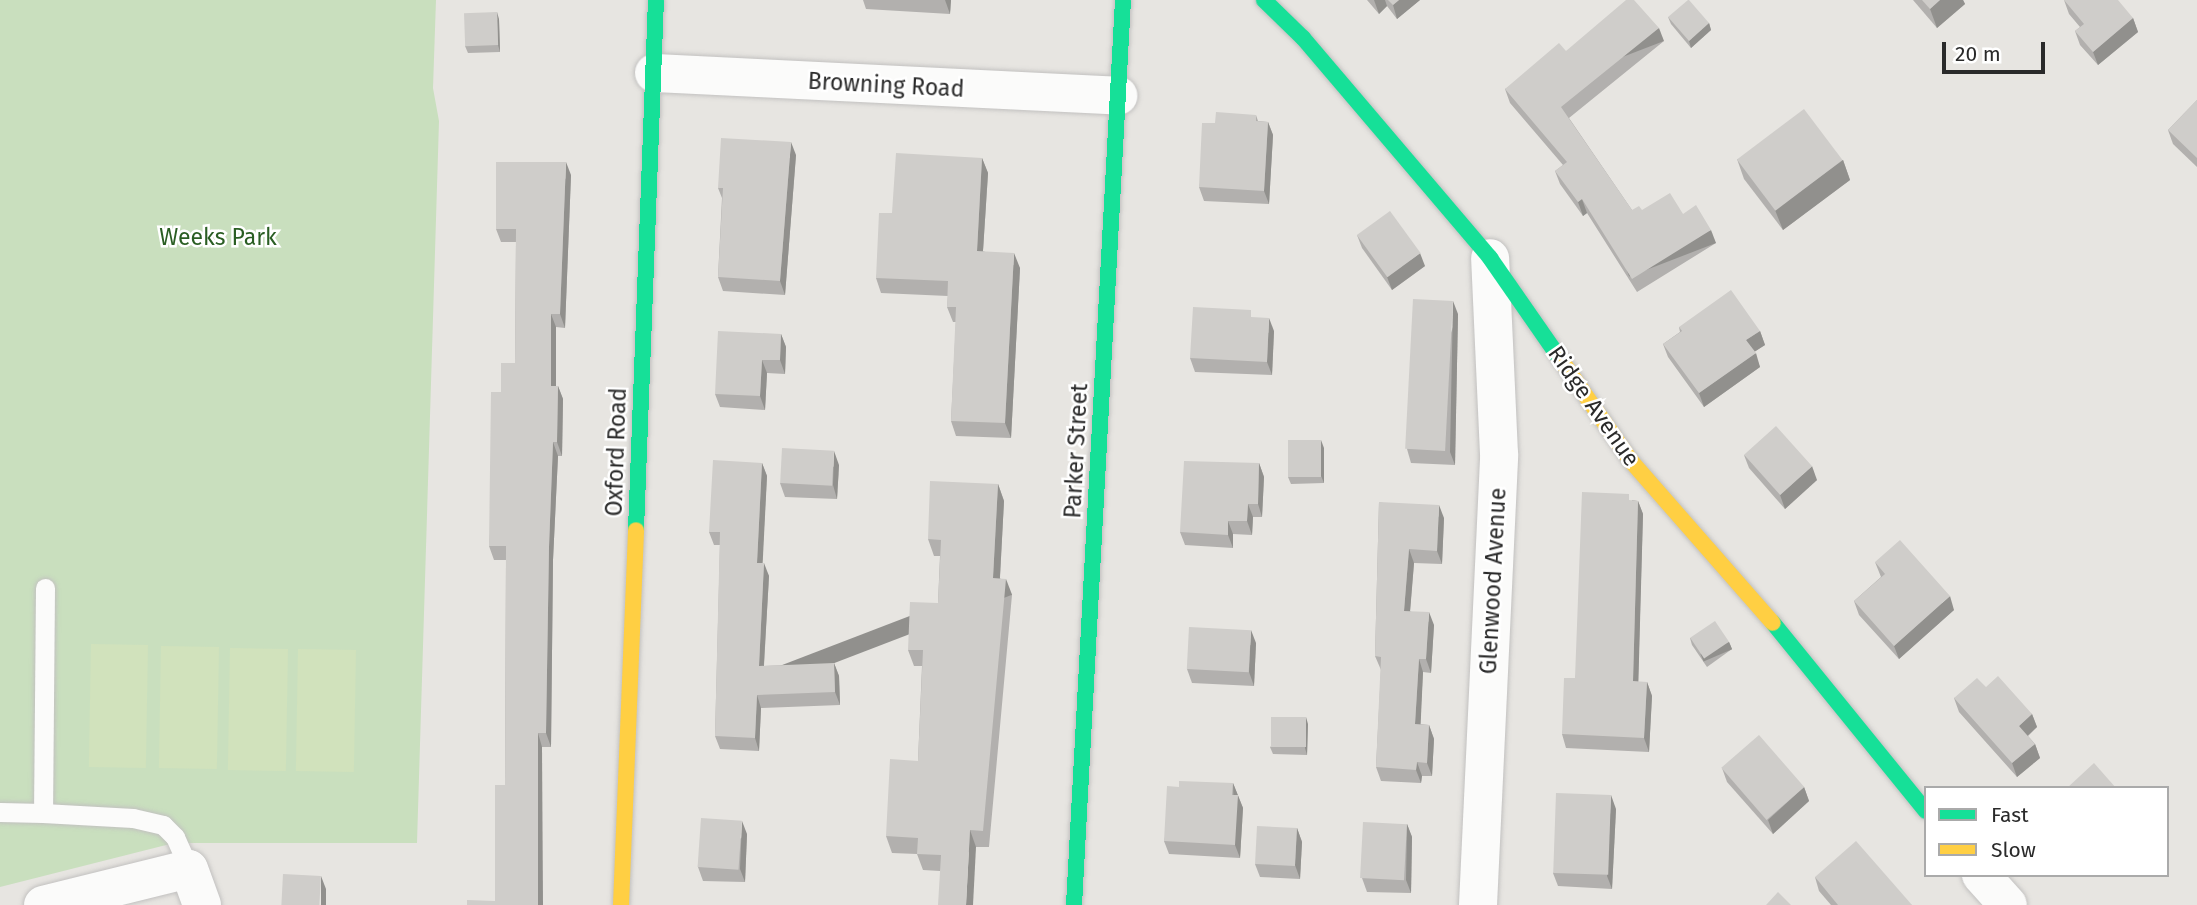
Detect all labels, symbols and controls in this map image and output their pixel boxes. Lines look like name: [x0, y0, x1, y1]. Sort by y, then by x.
scale bar: [1945, 28, 2048, 72]
text: 20 m: [1955, 41, 2001, 67]
street label: Browning Road: [807, 67, 965, 103]
park label: Weeks Park: [159, 223, 277, 251]
street label: Ridge Avenue: [1542, 340, 1646, 472]
street label: Parker Street: [1059, 383, 1093, 519]
street label: Oxford Road: [600, 387, 632, 517]
street label: Glenwood Avenue: [1474, 487, 1512, 675]
legend: [1924, 786, 2169, 877]
text: Fast: [1991, 802, 2029, 828]
text: Slow: [1991, 837, 2036, 863]

